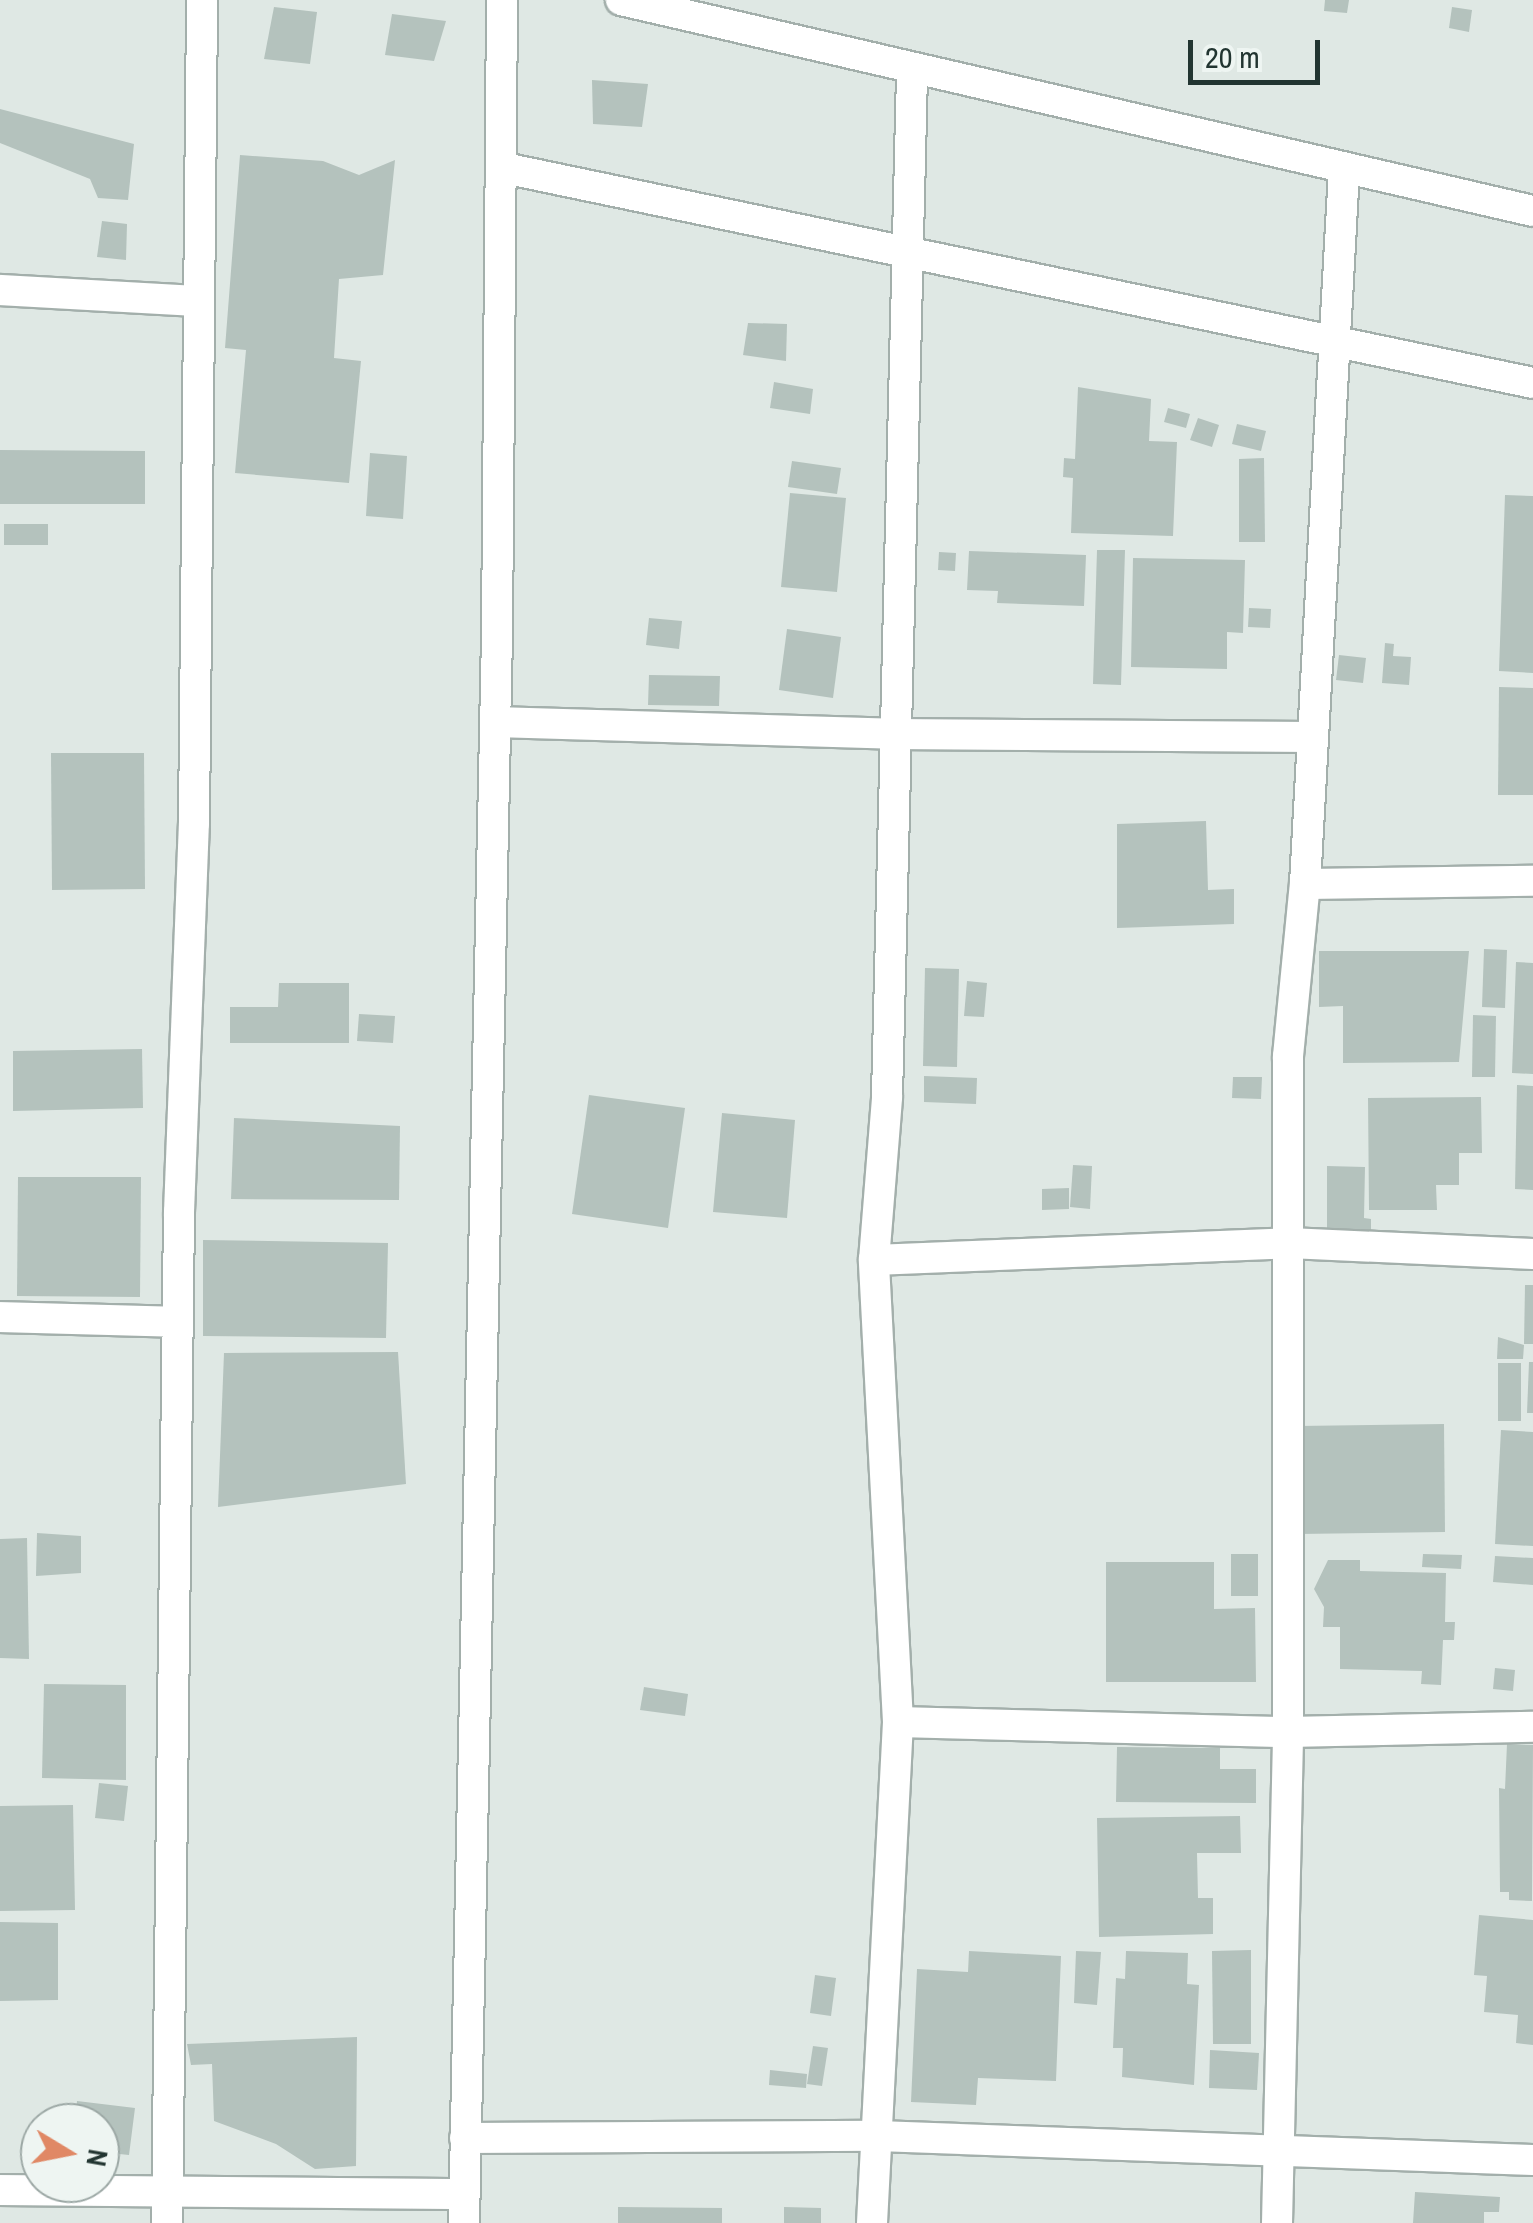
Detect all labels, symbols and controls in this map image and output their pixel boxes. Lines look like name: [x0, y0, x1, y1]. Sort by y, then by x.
scale bar: [1193, 20, 1326, 82]
text: 20 m: [1205, 37, 1260, 77]
north arrow: [20, 2103, 120, 2203]
text: N: [77, 2146, 118, 2169]

